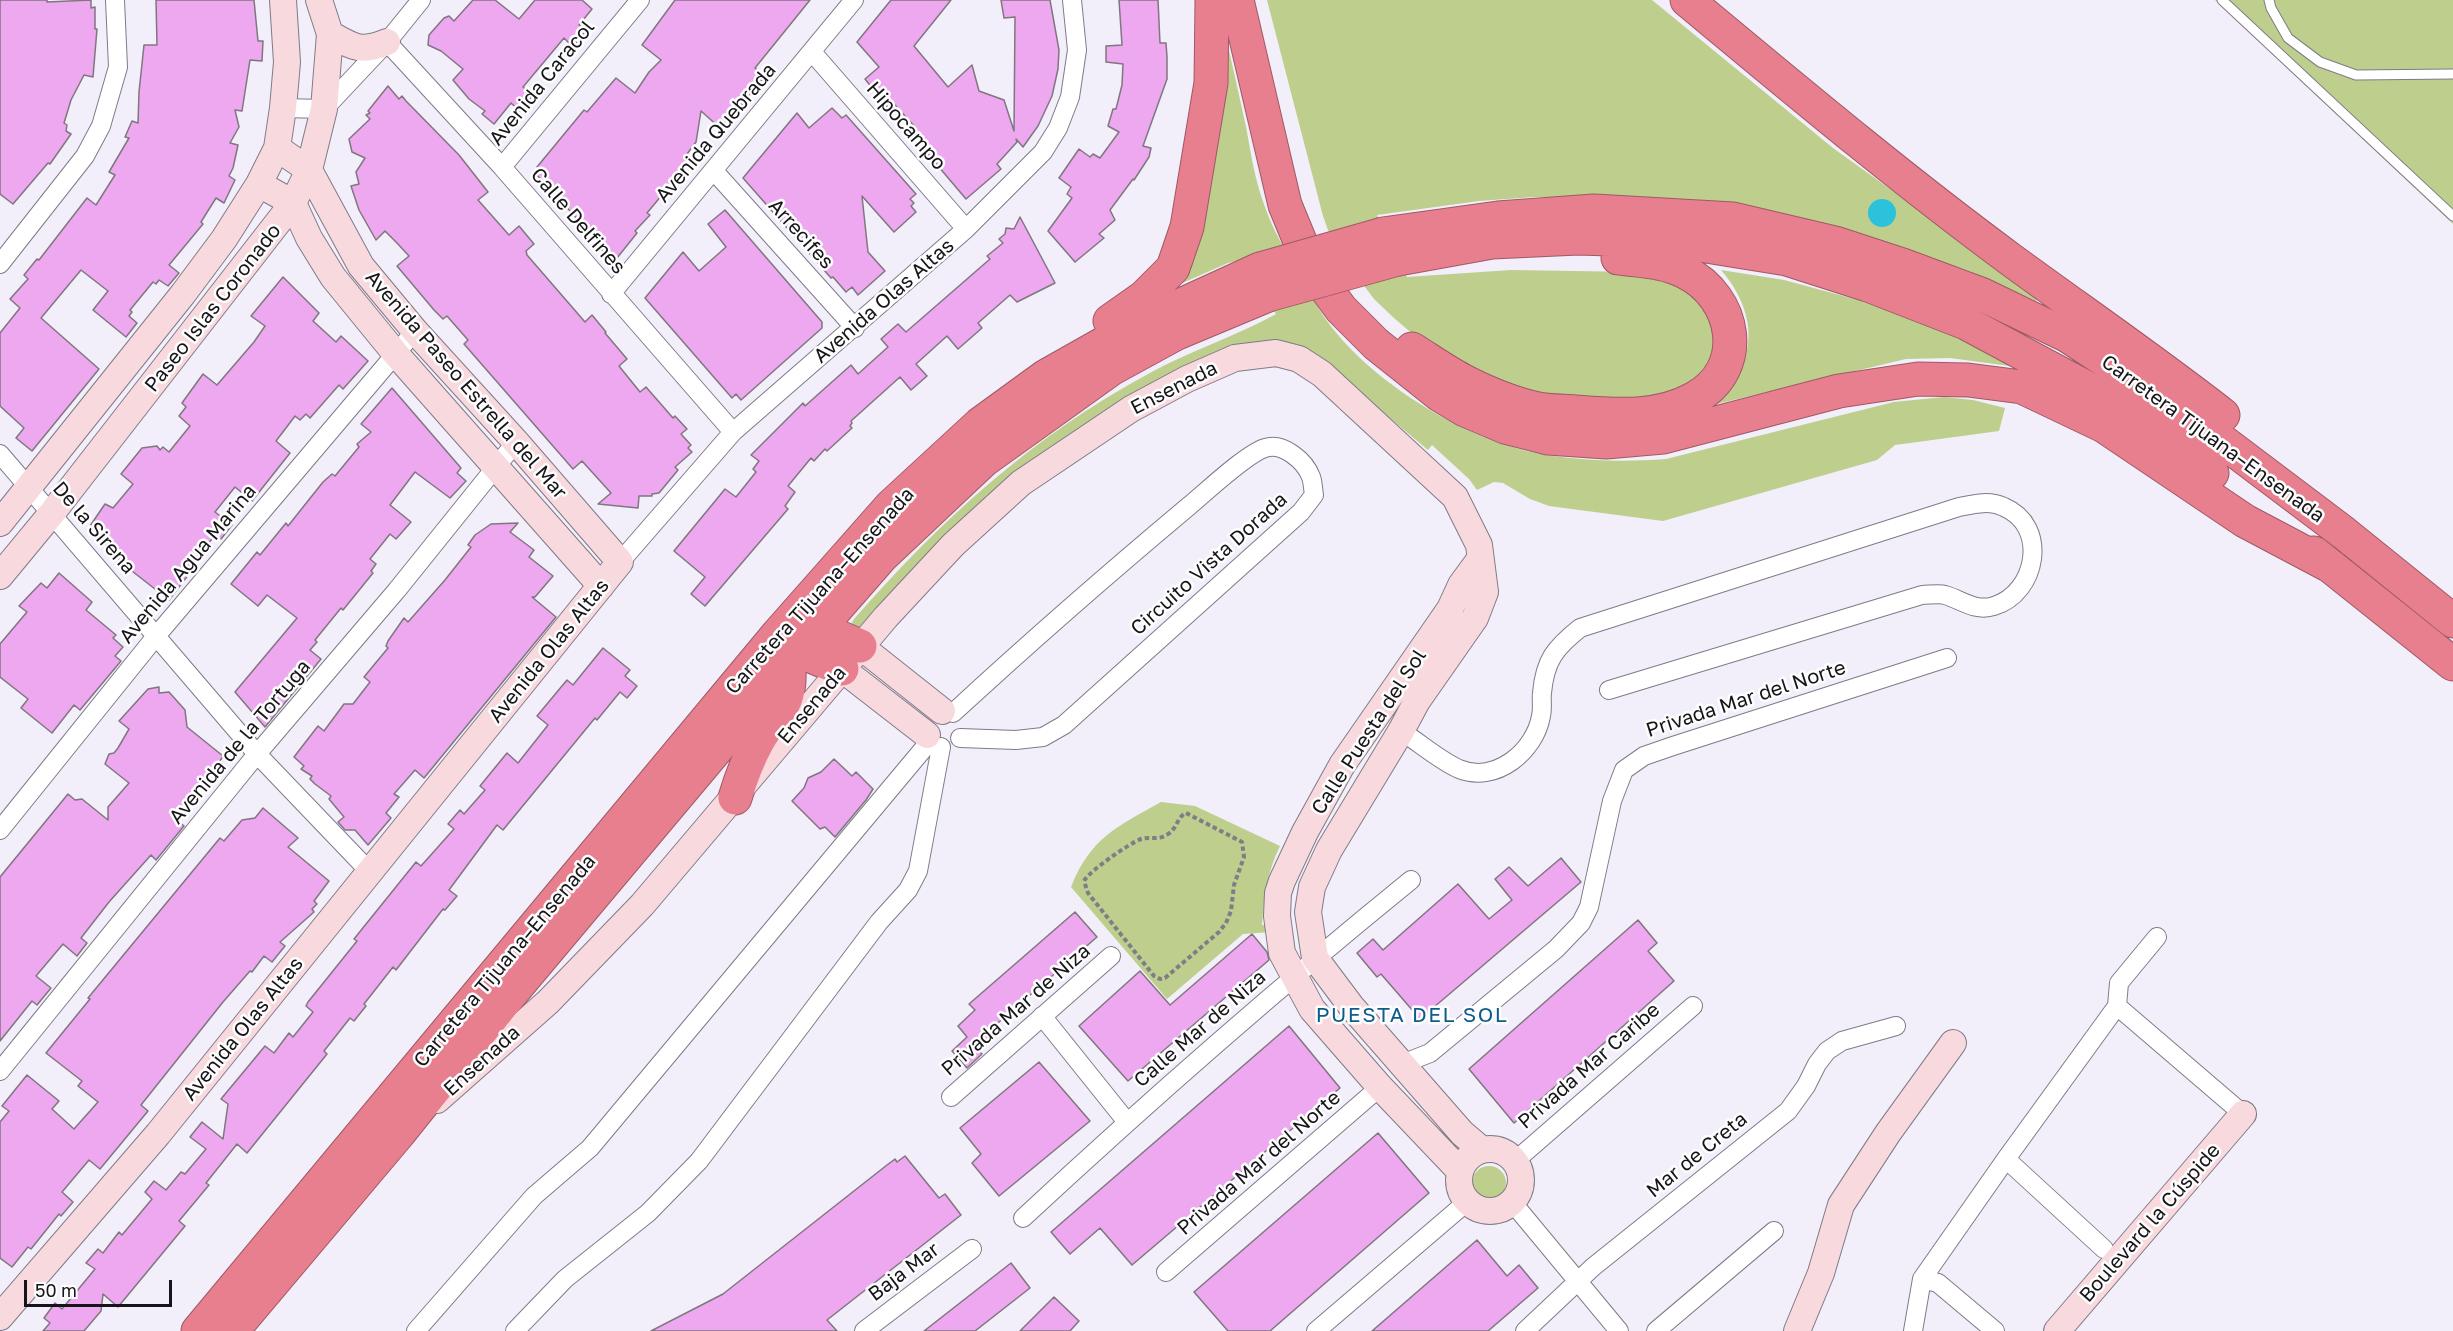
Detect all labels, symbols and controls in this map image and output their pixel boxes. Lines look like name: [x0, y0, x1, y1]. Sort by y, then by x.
street label: Avenida Caracol: [484, 16, 600, 150]
street label: Avenida Quebrada: [651, 59, 781, 207]
street label: Hipocampo: [861, 77, 951, 175]
street label: Calle Delfines: [525, 163, 631, 279]
street label: Arrecifes: [763, 194, 839, 274]
street label: Paseo Islas Coronado: [140, 219, 286, 397]
street label: Avenida Olas Altas: [809, 234, 959, 368]
street label: Avenida Paseo Estrella del Mar: [360, 266, 572, 504]
street label: Carretera Tijuana–Ensenada: [2097, 350, 2329, 528]
street label: Ensenada: [1127, 356, 1221, 420]
street label: De la Sirena: [47, 477, 141, 579]
street label: Avenida Agua Marina: [115, 480, 261, 648]
street label: Carretera Tijuana–Ensenada: [721, 483, 919, 699]
street label: Circuito Vista Dorada: [1126, 487, 1292, 641]
street label: Avenida Olas Altas: [484, 574, 614, 728]
street label: Calle Puesta del Sol: [1307, 645, 1431, 819]
street label: Avenida de la Tortuga: [164, 655, 316, 829]
street label: Privada Mar del Norte: [1643, 655, 1849, 743]
street label: Ensenada: [773, 661, 851, 749]
street label: Carretera Tijuana–Ensenada: [409, 850, 601, 1072]
street label: Privada Mar de Niza: [937, 939, 1095, 1081]
street label: Avenida Olas Altas: [178, 952, 308, 1106]
street label: Calle Mar de Niza: [1129, 965, 1271, 1093]
street label: Privada Mar Caribe: [1513, 998, 1665, 1134]
district label: PUESTA DEL SOL: [1316, 1002, 1508, 1028]
street label: Ensenada: [439, 1021, 525, 1101]
street label: Privada Mar del Norte: [1173, 1086, 1345, 1240]
street label: Mar de Creta: [1642, 1107, 1752, 1203]
street label: Boulevard la Cúspide: [2075, 1139, 2225, 1307]
street label: Baja Mar: [864, 1238, 944, 1306]
scale bar: [27, 1268, 176, 1306]
text: 50 m: [35, 1279, 77, 1301]

